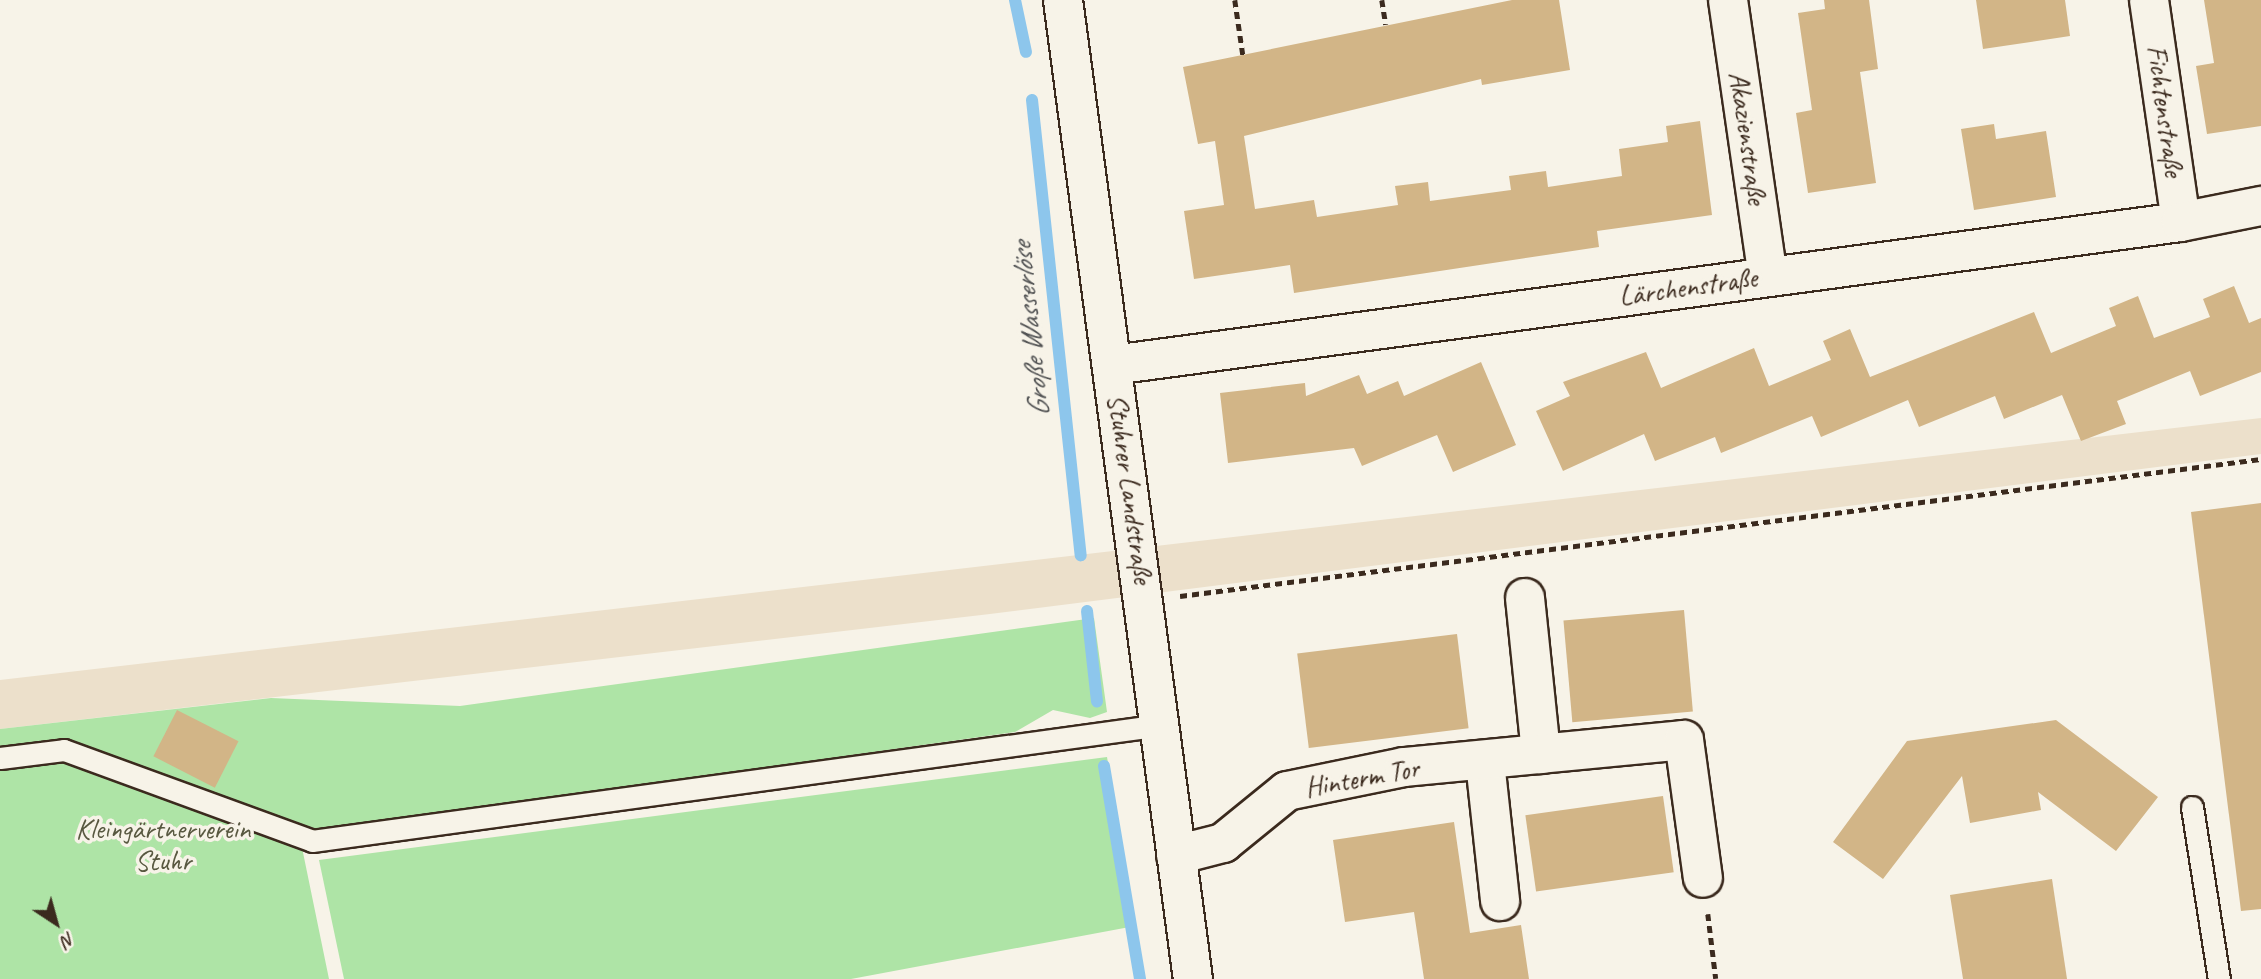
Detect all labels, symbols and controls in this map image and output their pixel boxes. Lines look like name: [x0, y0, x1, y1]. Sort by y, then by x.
street label: Fichtenstraße: [2139, 43, 2191, 179]
street label: Akazienstraße: [1722, 69, 1774, 207]
water label: Große Wasserlöse: [1003, 240, 1057, 420]
street label: Lärchenstraße: [1617, 261, 1759, 313]
street label: Stuhrer Landstraße: [1100, 392, 1160, 586]
street label: Hinterm Tor: [1302, 751, 1422, 805]
park label: Kleingärtnerverein Stuhr: [76, 812, 250, 878]
north arrow: [21, 888, 91, 958]
text: N: [57, 927, 80, 953]

